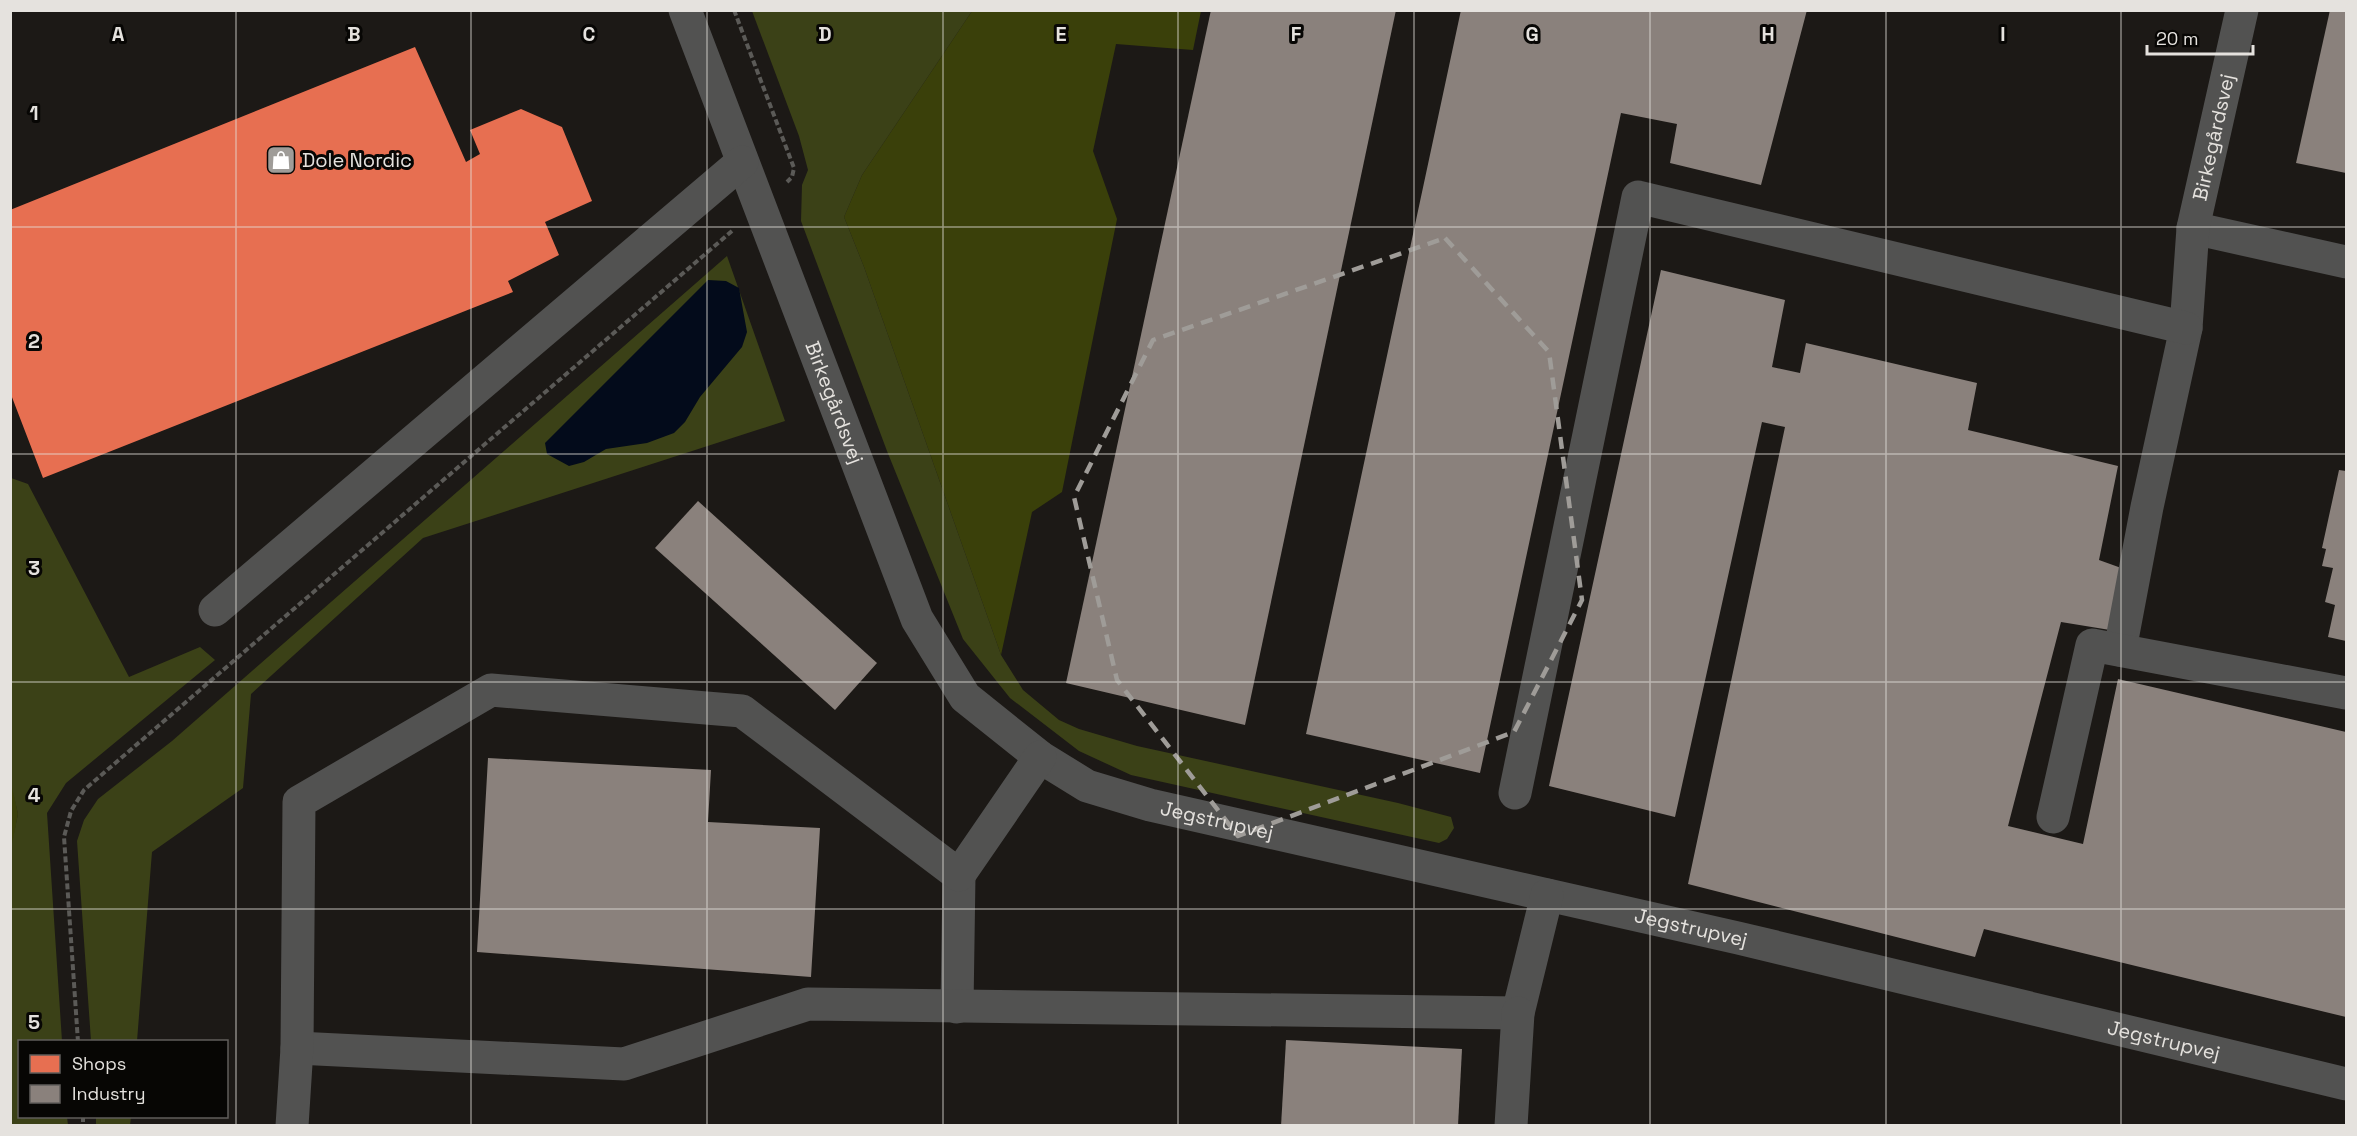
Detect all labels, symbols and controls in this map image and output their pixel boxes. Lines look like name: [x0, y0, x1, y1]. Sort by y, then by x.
scale bar: [2147, 18, 2254, 56]
text: A: [112, 21, 125, 47]
text: B: [347, 21, 361, 47]
text: C: [583, 21, 596, 47]
text: D: [818, 21, 832, 47]
text: E: [1055, 21, 1067, 47]
text: F: [1291, 21, 1302, 47]
text: G: [1525, 21, 1539, 47]
text: H: [1761, 21, 1775, 47]
text: I: [2000, 21, 2006, 47]
text: 20 m: [2156, 27, 2199, 50]
street label: Birkegårdsvej: [2187, 71, 2240, 203]
text: 1: [29, 100, 39, 126]
shop icon: Dole Nordic: [265, 144, 297, 176]
place label: Dole Nordic: [302, 147, 412, 173]
text: 2: [28, 328, 40, 354]
street label: Birkegårdsvej: [799, 337, 870, 468]
text: 3: [28, 555, 40, 581]
text: 4: [28, 782, 41, 808]
street label: Jegstrupvej: [1158, 795, 1276, 846]
street label: Jegstrupvej: [1632, 902, 1750, 953]
text: 5: [28, 1009, 40, 1035]
street label: Jegstrupvej: [2105, 1014, 2223, 1066]
legend: [18, 1040, 228, 1118]
text: Shops: [72, 1052, 126, 1075]
text: Industry: [72, 1082, 145, 1105]

